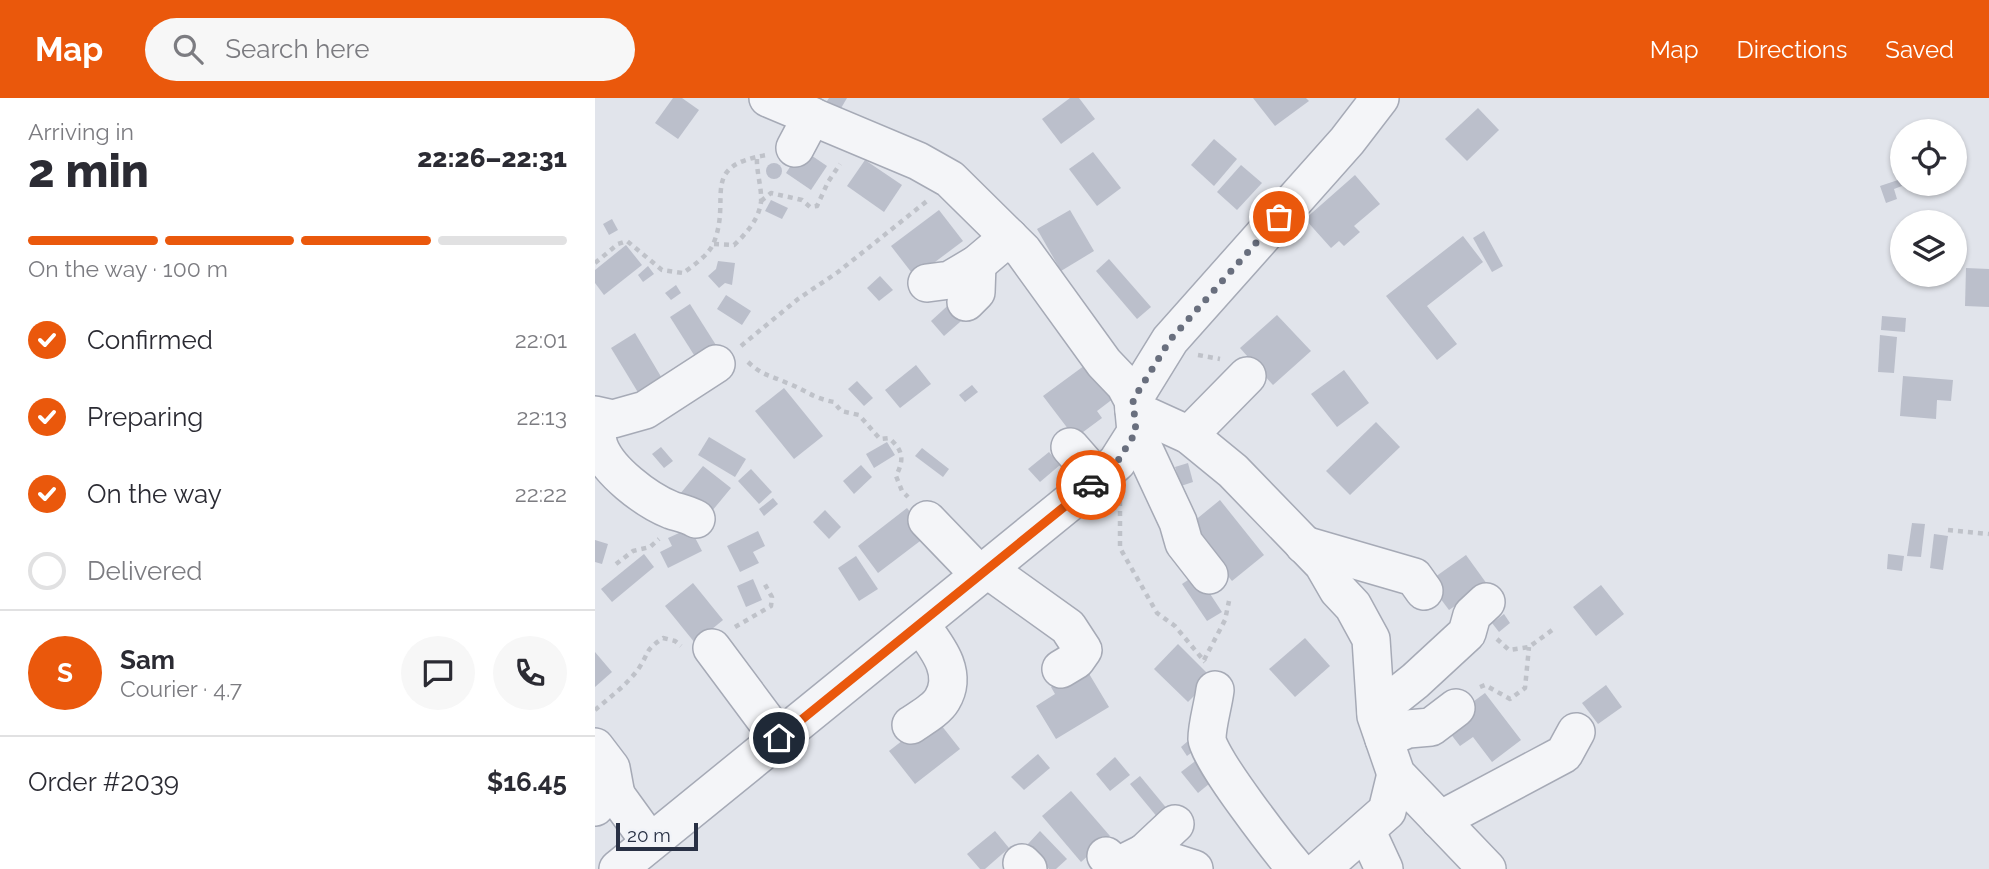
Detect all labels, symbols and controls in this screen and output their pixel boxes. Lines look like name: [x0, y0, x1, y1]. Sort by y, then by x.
search box: [145, 18, 635, 81]
text: Map: [35, 30, 103, 69]
icon: search: [169, 30, 207, 68]
text: Search here: [225, 34, 370, 64]
text: Map: [1650, 35, 1699, 64]
text: Directions: [1737, 35, 1847, 64]
text: Saved: [1885, 35, 1954, 64]
text: Arriving in: [28, 118, 134, 145]
map controls: [1890, 119, 1967, 287]
button: locate: [1890, 119, 1967, 196]
text: 22:26–22:31: [417, 143, 567, 173]
text: 2 min: [28, 144, 149, 198]
pin: [1249, 187, 1309, 247]
icon: bag: [1260, 198, 1298, 236]
button: layers: [1890, 210, 1967, 287]
text: On the way · 100 m: [28, 255, 228, 282]
icon: check: [28, 321, 66, 359]
text: Confirmed: [87, 325, 213, 355]
text: 22:01: [515, 326, 567, 353]
icon: check: [28, 398, 66, 436]
text: Preparing: [87, 402, 203, 432]
text: 22:13: [517, 403, 567, 430]
courier: [1056, 450, 1126, 520]
icon: car: [1072, 466, 1110, 504]
icon: check: [28, 475, 66, 513]
text: On the way: [87, 479, 222, 509]
text: 22:22: [515, 480, 567, 507]
text: Delivered: [87, 556, 202, 586]
button: chat: [401, 636, 475, 710]
button: phone: [493, 636, 567, 710]
text: Sam: [120, 645, 175, 675]
text: S: [57, 658, 73, 688]
text: Courier · 4.7: [120, 675, 242, 702]
pin: [749, 708, 809, 768]
icon: home: [760, 719, 798, 757]
text: Order #2039: [28, 767, 179, 797]
text: $16.45: [487, 767, 567, 797]
scale bar: [616, 820, 698, 852]
text: 20 m: [627, 824, 671, 846]

